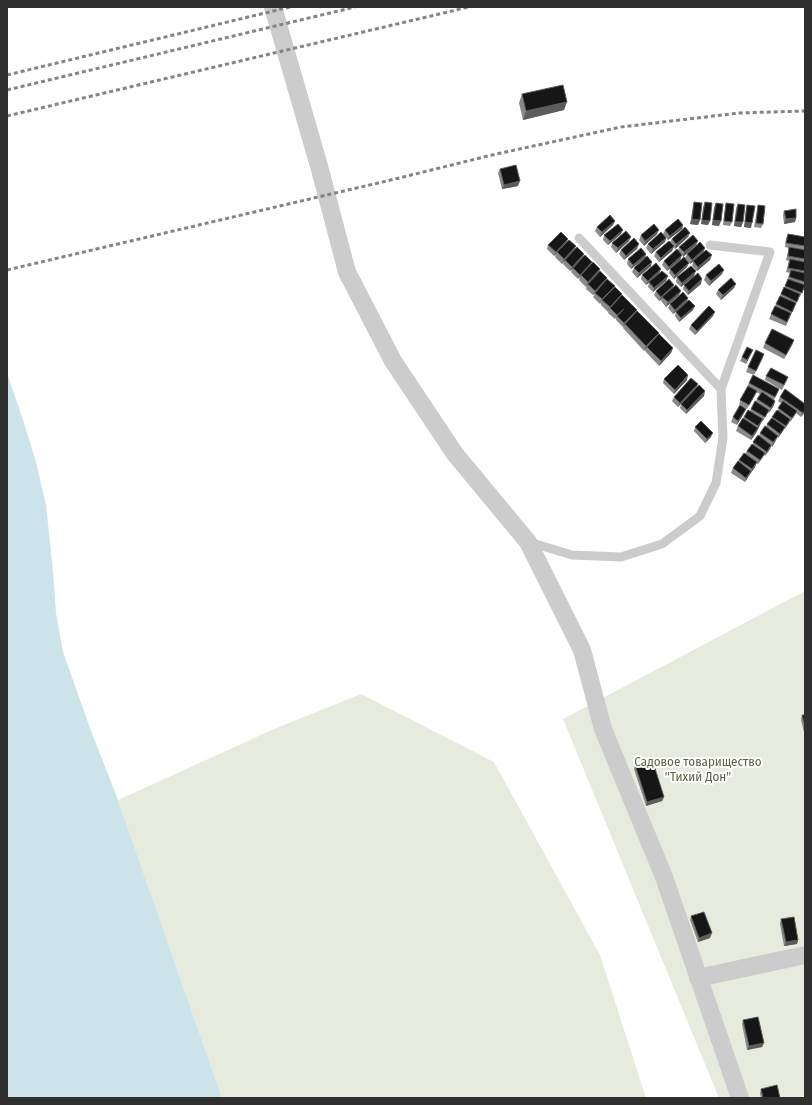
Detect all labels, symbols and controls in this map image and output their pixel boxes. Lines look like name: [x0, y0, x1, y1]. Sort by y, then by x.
park label: Садовое товарищество "Тихий Дон": [634, 754, 762, 784]

